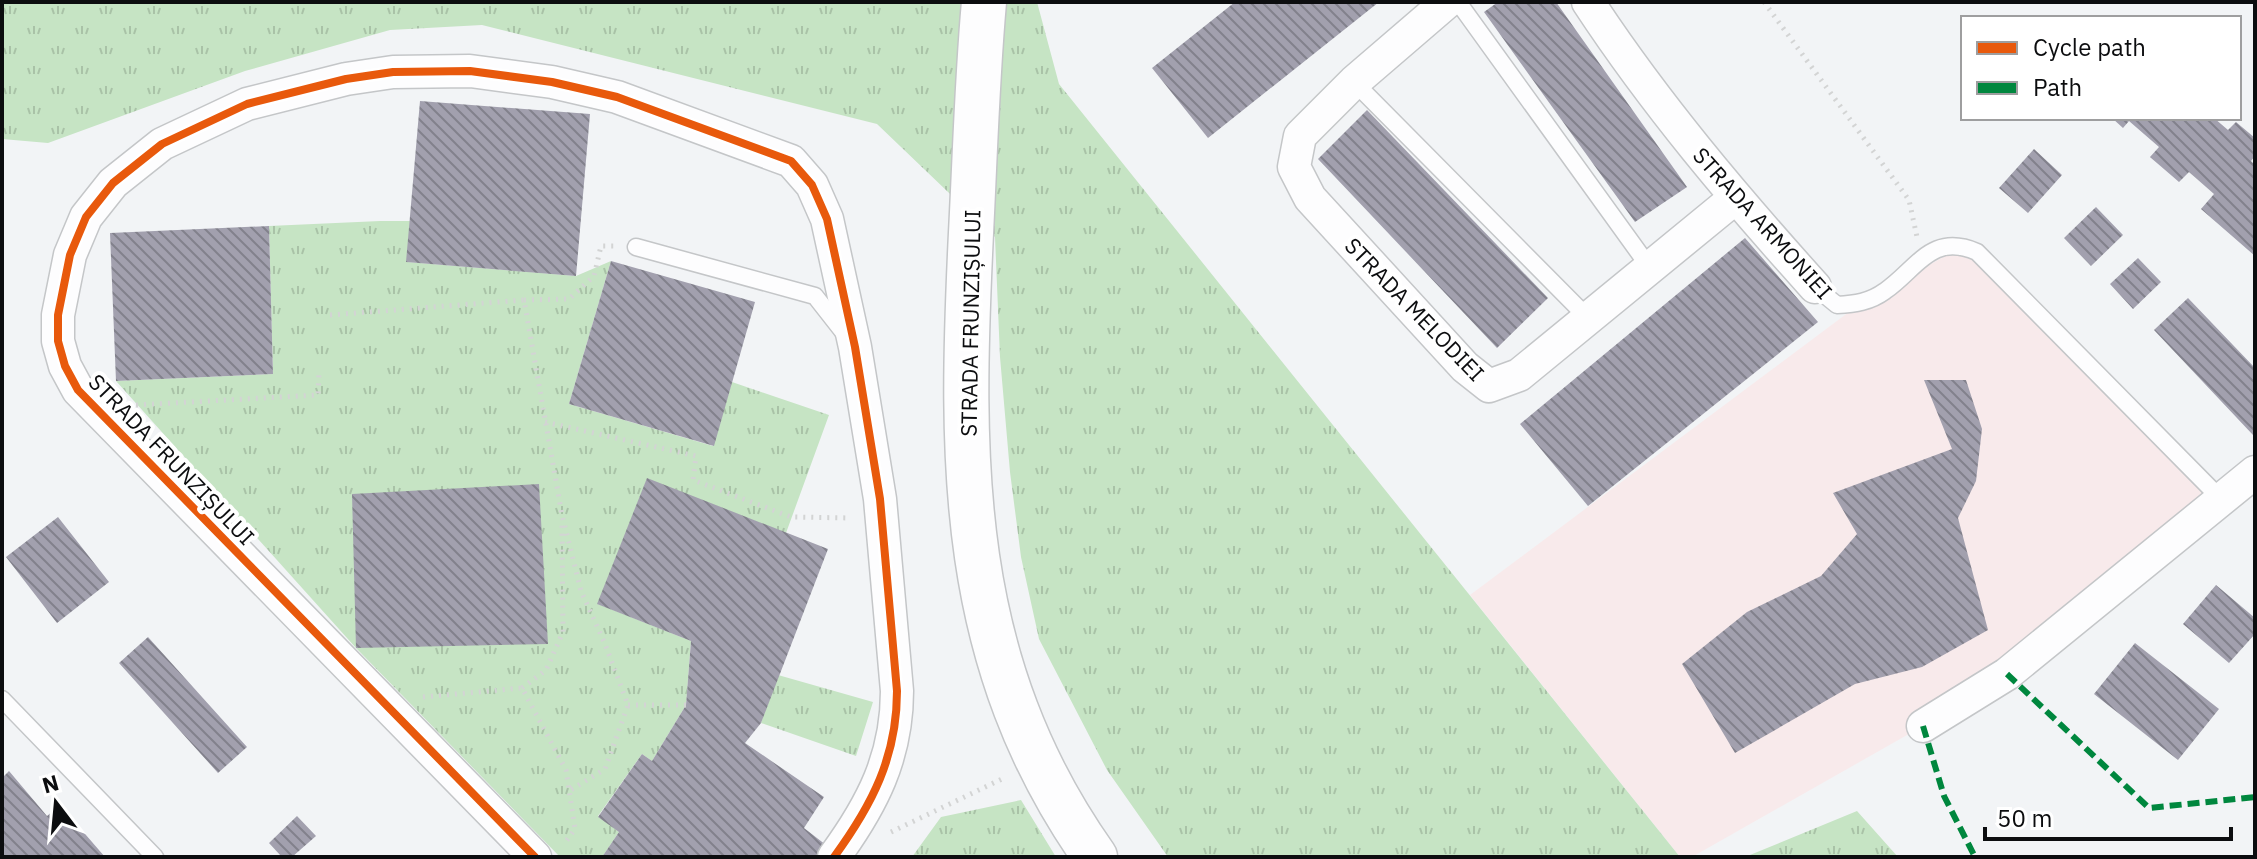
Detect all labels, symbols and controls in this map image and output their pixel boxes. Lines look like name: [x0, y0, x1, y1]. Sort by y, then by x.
legend: [1961, 16, 2241, 120]
text: Cycle path: [2033, 31, 2146, 63]
text: Path: [2033, 71, 2082, 103]
street label: STRADA ARMONIEI: [1687, 141, 1839, 305]
street label: STRADA FRUNZIȘULUI: [954, 209, 986, 437]
street label: STRADA MELODIEI: [1339, 231, 1491, 387]
street label: STRADA FRUNZIȘULUI: [83, 367, 261, 551]
north arrow: [16, 763, 96, 843]
text: N: [39, 767, 62, 799]
scale bar: [1985, 791, 2231, 841]
text: 50 m: [1997, 802, 2052, 834]

